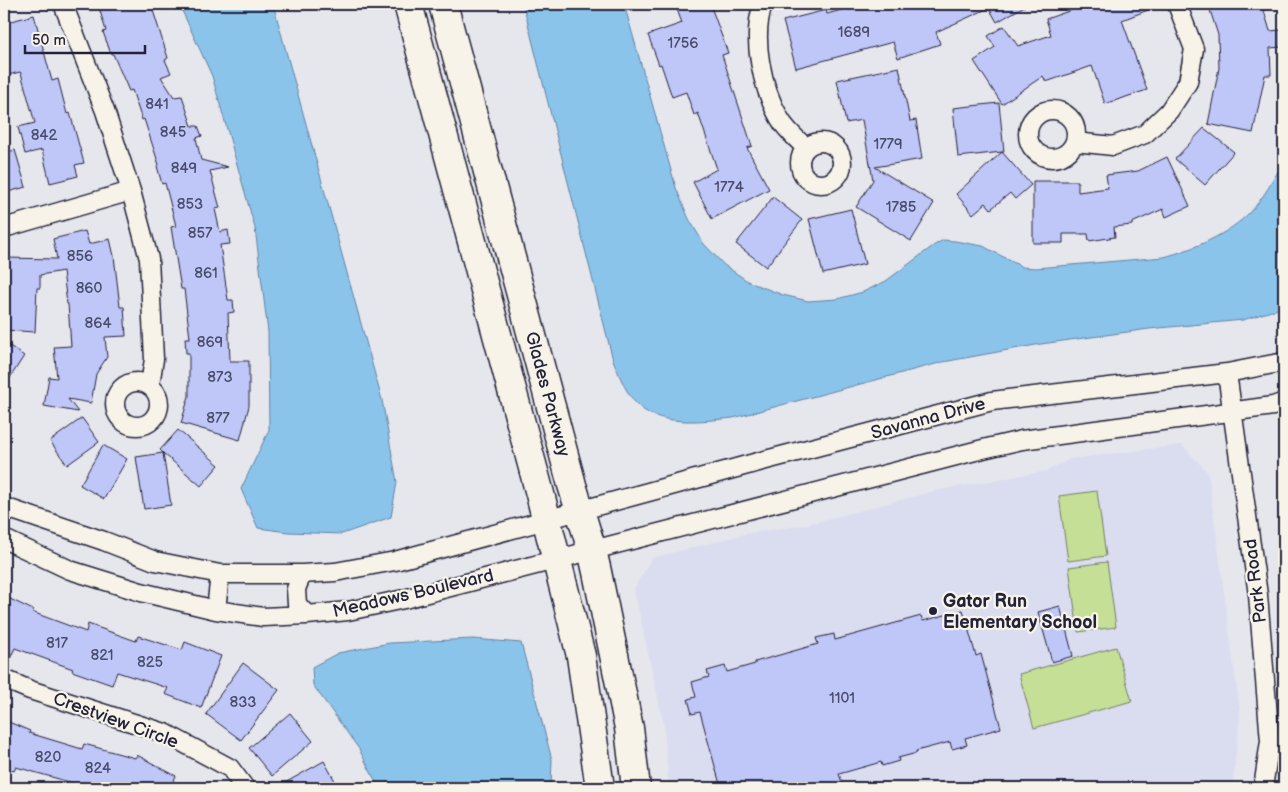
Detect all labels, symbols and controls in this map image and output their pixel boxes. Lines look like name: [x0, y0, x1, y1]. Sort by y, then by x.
scale bar: [25, 22, 145, 54]
house number: 1689: [838, 23, 870, 42]
text: 50 m: [32, 31, 66, 50]
house number: 1756: [668, 34, 698, 53]
house number: 841: [145, 95, 169, 114]
house number: 845: [160, 123, 186, 142]
house number: 842: [31, 126, 58, 145]
house number: 1779: [873, 135, 903, 154]
house number: 849: [171, 159, 197, 178]
house number: 1774: [714, 178, 744, 197]
house number: 853: [177, 195, 203, 214]
house number: 1785: [886, 198, 916, 217]
house number: 857: [188, 224, 213, 243]
house number: 856: [67, 247, 93, 266]
house number: 861: [194, 264, 218, 283]
house number: 860: [76, 279, 103, 298]
house number: 864: [84, 314, 112, 333]
street label: Glades Parkway: [521, 329, 575, 460]
house number: 869: [197, 333, 223, 352]
house number: 873: [207, 368, 233, 387]
street label: Savanna Drive: [869, 393, 988, 444]
house number: 877: [206, 409, 230, 428]
street label: Park Road: [1240, 538, 1271, 624]
street label: Meadows Boulevard: [331, 565, 496, 622]
place label: Gator Run Elementary School: [943, 591, 1097, 633]
marker: Gator Run Elementary School: [927, 605, 939, 617]
house number: 817: [46, 634, 69, 653]
house number: 821: [90, 646, 114, 665]
house number: 825: [137, 653, 163, 672]
street label: Crestview Circle: [50, 688, 182, 753]
house number: 1101: [829, 689, 855, 708]
house number: 833: [229, 693, 257, 712]
house number: 820: [35, 748, 61, 767]
house number: 824: [85, 759, 111, 778]

